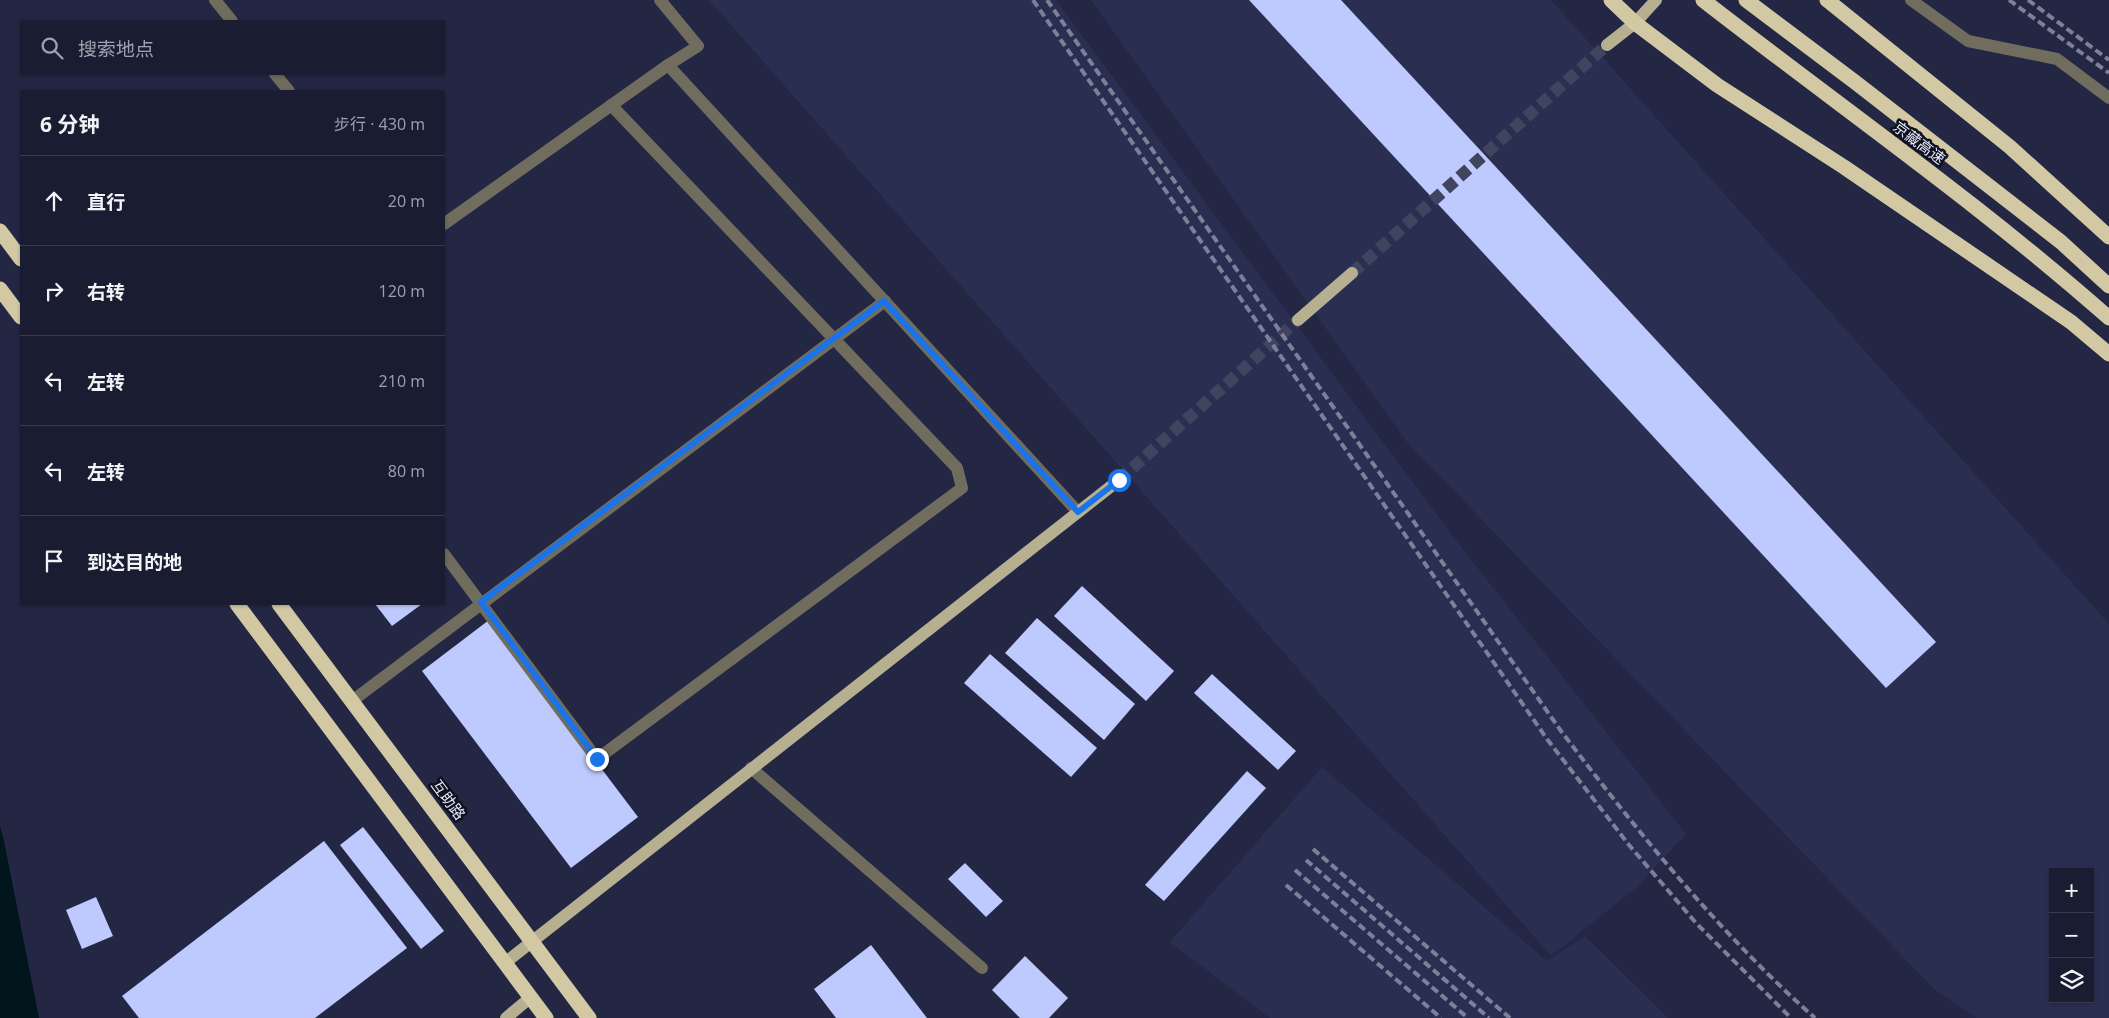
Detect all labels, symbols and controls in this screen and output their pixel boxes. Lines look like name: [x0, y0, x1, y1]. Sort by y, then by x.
search box: [20, 20, 445, 75]
icon: search: [38, 34, 66, 62]
text: 搜索地点: [78, 36, 154, 62]
text: 6 分钟: [40, 110, 99, 138]
text: 步行 · 430 m: [334, 113, 425, 135]
street label: 京藏高速: [1890, 116, 1950, 168]
icon: ahead: [40, 187, 68, 215]
text: 直行: [87, 189, 125, 215]
text: 20 m: [388, 190, 425, 212]
icon: right: [40, 277, 68, 305]
text: 右转: [87, 279, 125, 305]
text: 120 m: [379, 280, 425, 302]
icon: left: [40, 367, 68, 395]
text: 左转: [87, 369, 125, 395]
text: 210 m: [379, 370, 425, 392]
icon: left: [40, 457, 68, 485]
text: 左转: [87, 459, 125, 485]
text: 80 m: [388, 460, 425, 482]
route start: [1108, 469, 1131, 492]
icon: arrive: [40, 547, 68, 575]
text: 到达目的地: [87, 549, 182, 575]
route end: [586, 748, 609, 771]
street label: 互助路: [427, 775, 470, 823]
map controls: [2049, 868, 2094, 1003]
button: +: [2049, 868, 2094, 913]
button: −: [2049, 913, 2094, 958]
button: layers: [2049, 958, 2094, 1003]

